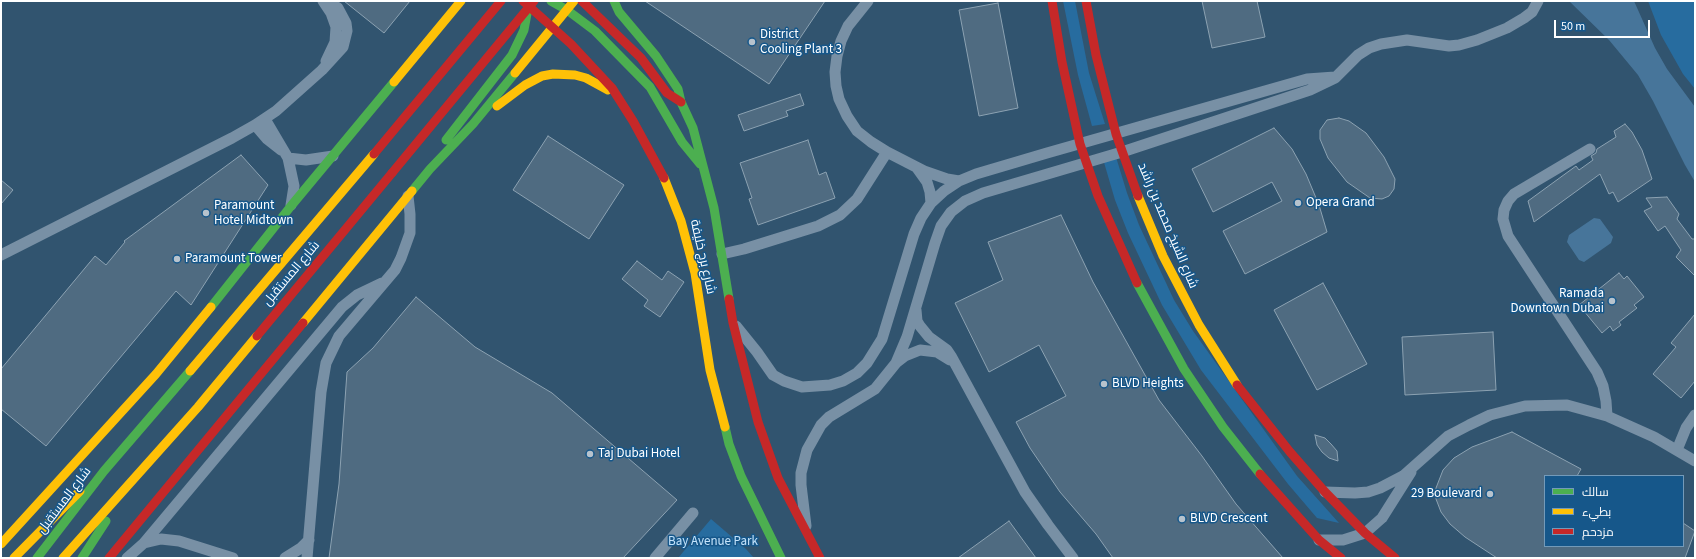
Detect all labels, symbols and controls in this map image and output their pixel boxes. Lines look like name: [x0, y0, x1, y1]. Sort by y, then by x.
scale bar: [1556, 12, 1652, 38]
text: 50 m: [1561, 18, 1585, 35]
place label: District Cooling Plant 3: [760, 27, 842, 58]
marker: District Cooling Plant 3: [747, 37, 757, 47]
street label: شارع الشيخ محمد بن راشد: [1133, 161, 1201, 291]
place label: Opera Grand: [1306, 195, 1375, 211]
place label: Paramount Hotel Midtown: [214, 198, 293, 229]
marker: Opera Grand: [1293, 198, 1303, 208]
marker: Paramount Hotel Midtown: [201, 208, 211, 218]
street label: شارع برج خليفة: [686, 218, 718, 296]
street label: شارع المستقبل: [260, 238, 324, 310]
place label: Paramount Tower: [185, 251, 281, 267]
marker: Paramount Tower: [172, 254, 182, 264]
place label: Ramada Downtown Dubai: [1510, 286, 1604, 317]
marker: Ramada Downtown Dubai: [1607, 296, 1617, 306]
place label: BLVD Heights: [1112, 376, 1184, 392]
marker: BLVD Heights: [1099, 379, 1109, 389]
place label: Taj Dubai Hotel: [598, 446, 680, 462]
marker: Taj Dubai Hotel: [585, 449, 595, 459]
street label: شارع المستقبل: [35, 464, 95, 538]
legend: [1544, 475, 1684, 547]
text: سالك: [1582, 484, 1609, 501]
place label: 29 Boulevard: [1411, 486, 1482, 502]
marker: 29 Boulevard: [1485, 489, 1495, 499]
text: بطيء: [1582, 504, 1611, 521]
place label: BLVD Crescent: [1190, 511, 1268, 527]
marker: BLVD Crescent: [1177, 514, 1187, 524]
text: مزدحم: [1582, 524, 1614, 541]
park label: Bay Avenue Park: [668, 534, 758, 550]

